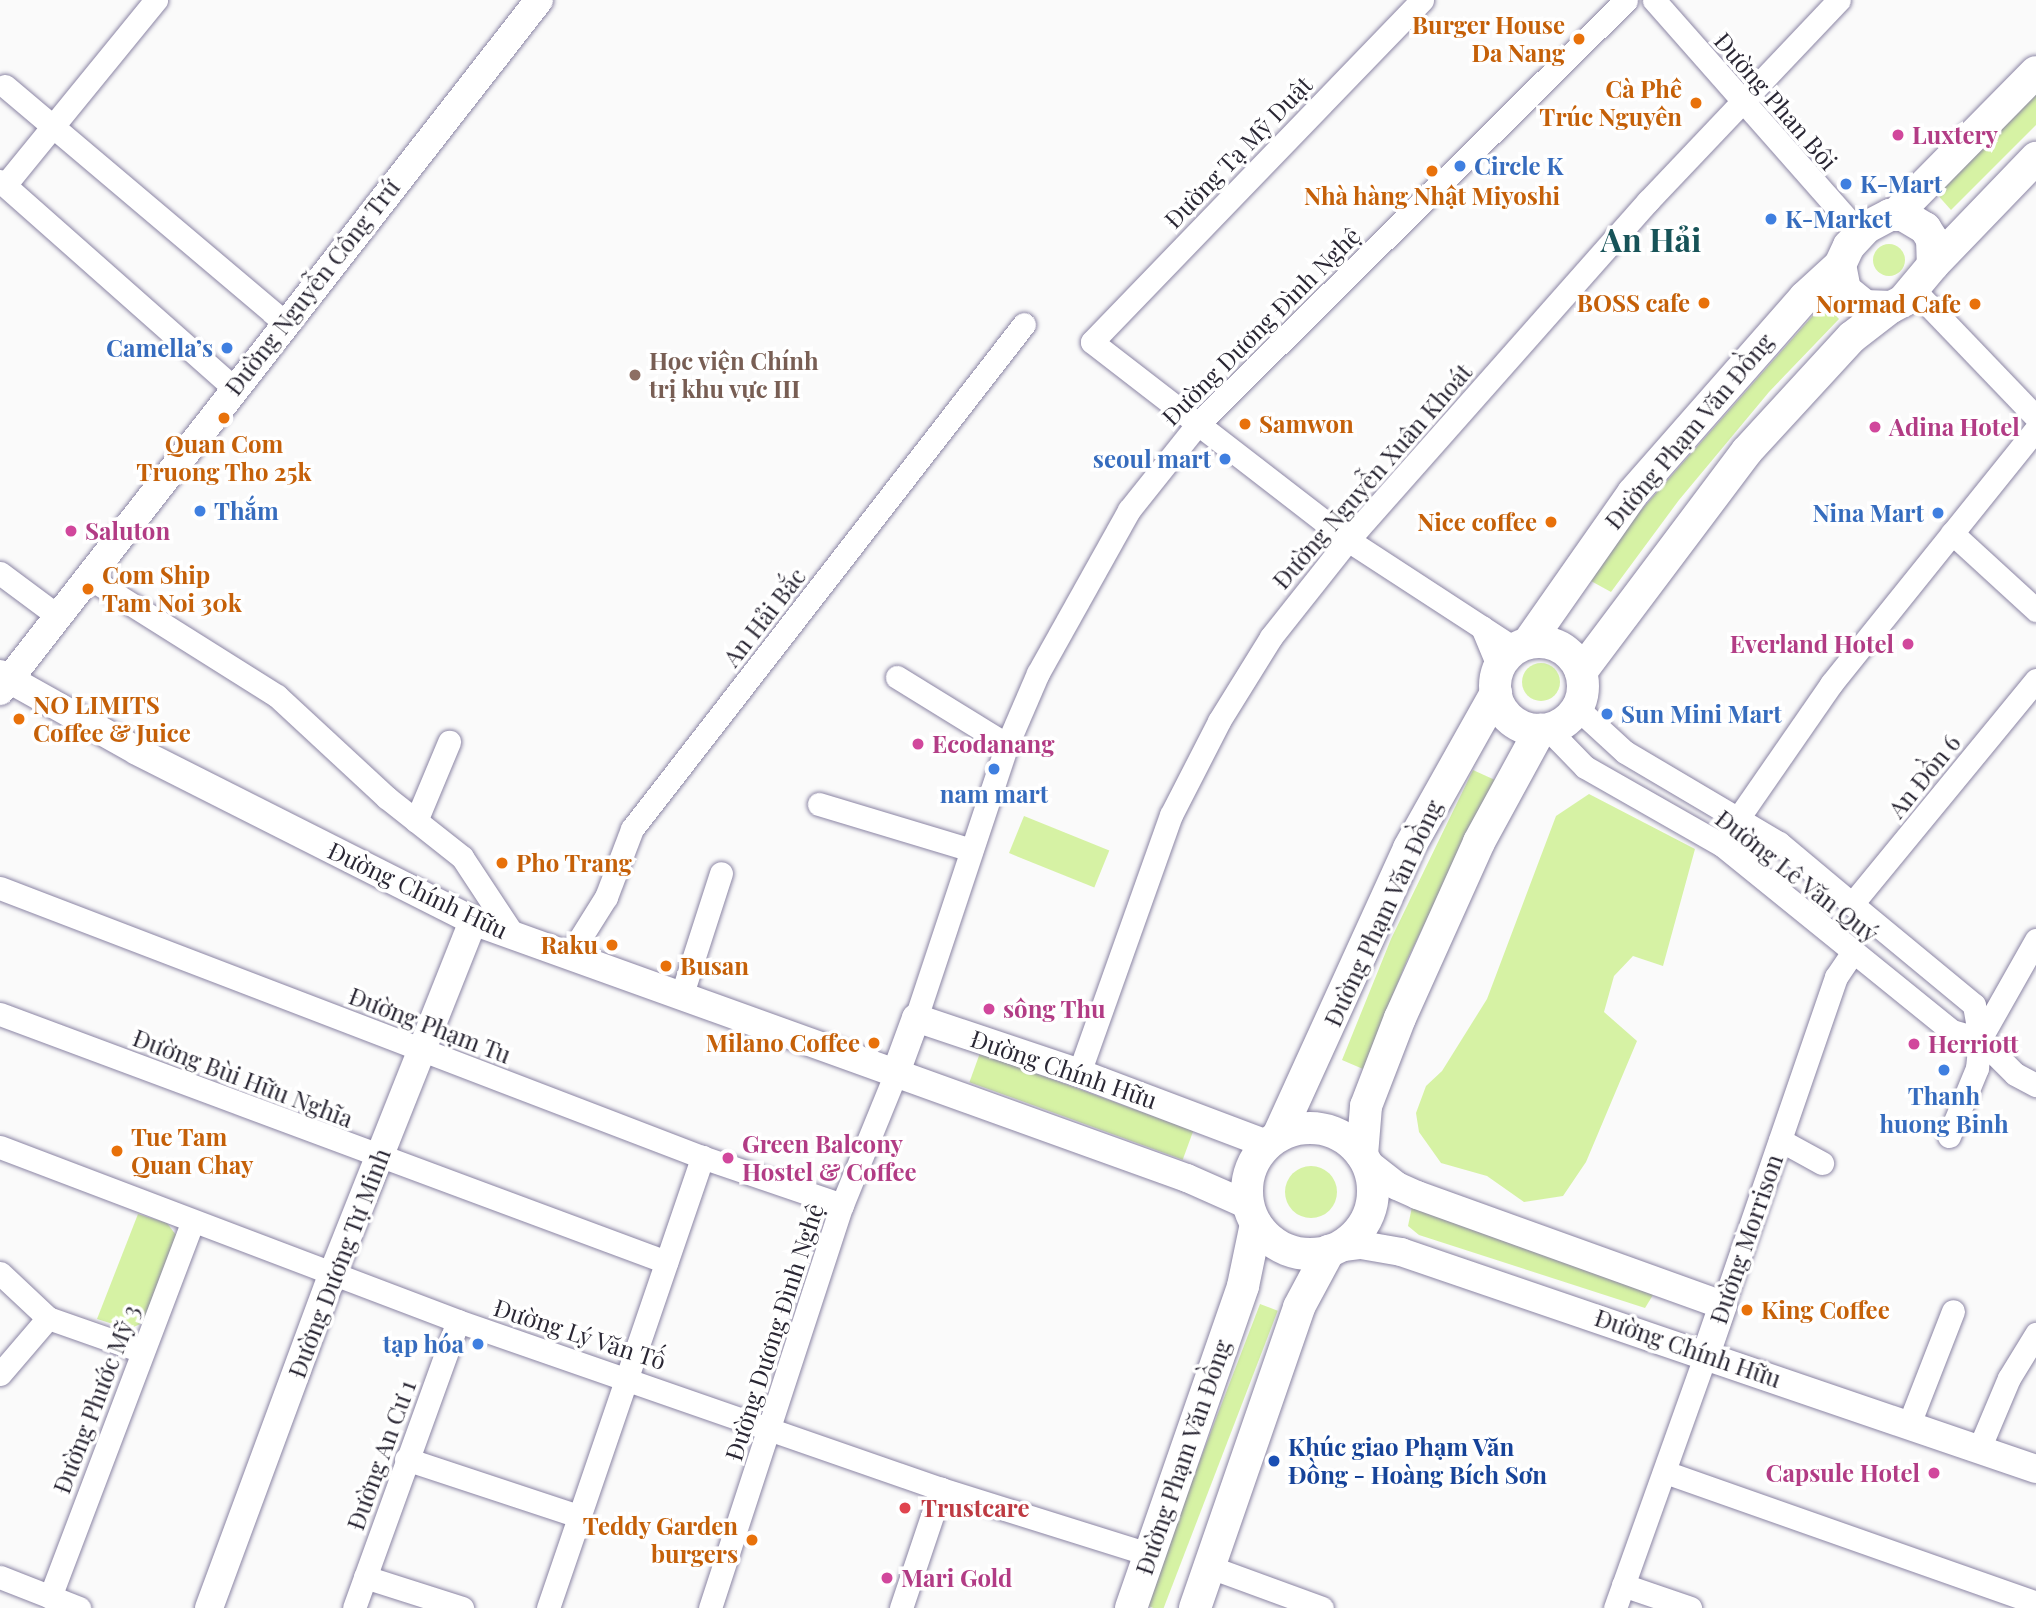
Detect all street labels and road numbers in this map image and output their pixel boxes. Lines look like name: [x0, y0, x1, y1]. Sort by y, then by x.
street label: Đường Phan Bôi: [1709, 26, 1843, 176]
street label: Đường Tạ Mỹ Duật: [1158, 70, 1318, 234]
street label: Đường Nguyễn Công Trứ: [219, 173, 405, 401]
street label: Đường Dương Đình Nghệ: [1156, 221, 1366, 431]
street label: Đường Phạm Văn Đồng: [1598, 327, 1780, 535]
street label: Đường Nguyễn Xuân Khoát: [1266, 357, 1478, 595]
street label: An Hải Bắc: [717, 562, 811, 672]
street label: An Đồn 6: [1882, 729, 1966, 823]
street label: Đường Phạm Văn Đồng: [1318, 795, 1448, 1031]
street label: Đường Lê Văn Quý: [1710, 803, 1884, 949]
street label: Đường Chính Hữu: [324, 836, 512, 944]
street label: Đường Phạm Tu: [345, 981, 515, 1069]
street label: Đường Bùi Hữu Nghĩa: [129, 1023, 357, 1133]
street label: Đường Chính Hữu: [967, 1024, 1161, 1114]
street label: Đường Dương Tự Minh: [282, 1144, 396, 1382]
street label: Đường Morrison: [1704, 1150, 1788, 1328]
street label: Đường Dương Đình Nghệ: [719, 1200, 829, 1464]
street label: Đường Lý Văn Tố: [490, 1292, 670, 1376]
street label: Đường Phước Mỹ 3: [47, 1301, 145, 1497]
street label: Đường Chính Hữu: [1591, 1303, 1785, 1393]
street label: Đường Phạm Văn Đồng: [1129, 1335, 1237, 1579]
street label: Đường An Cư 1: [340, 1376, 422, 1534]

